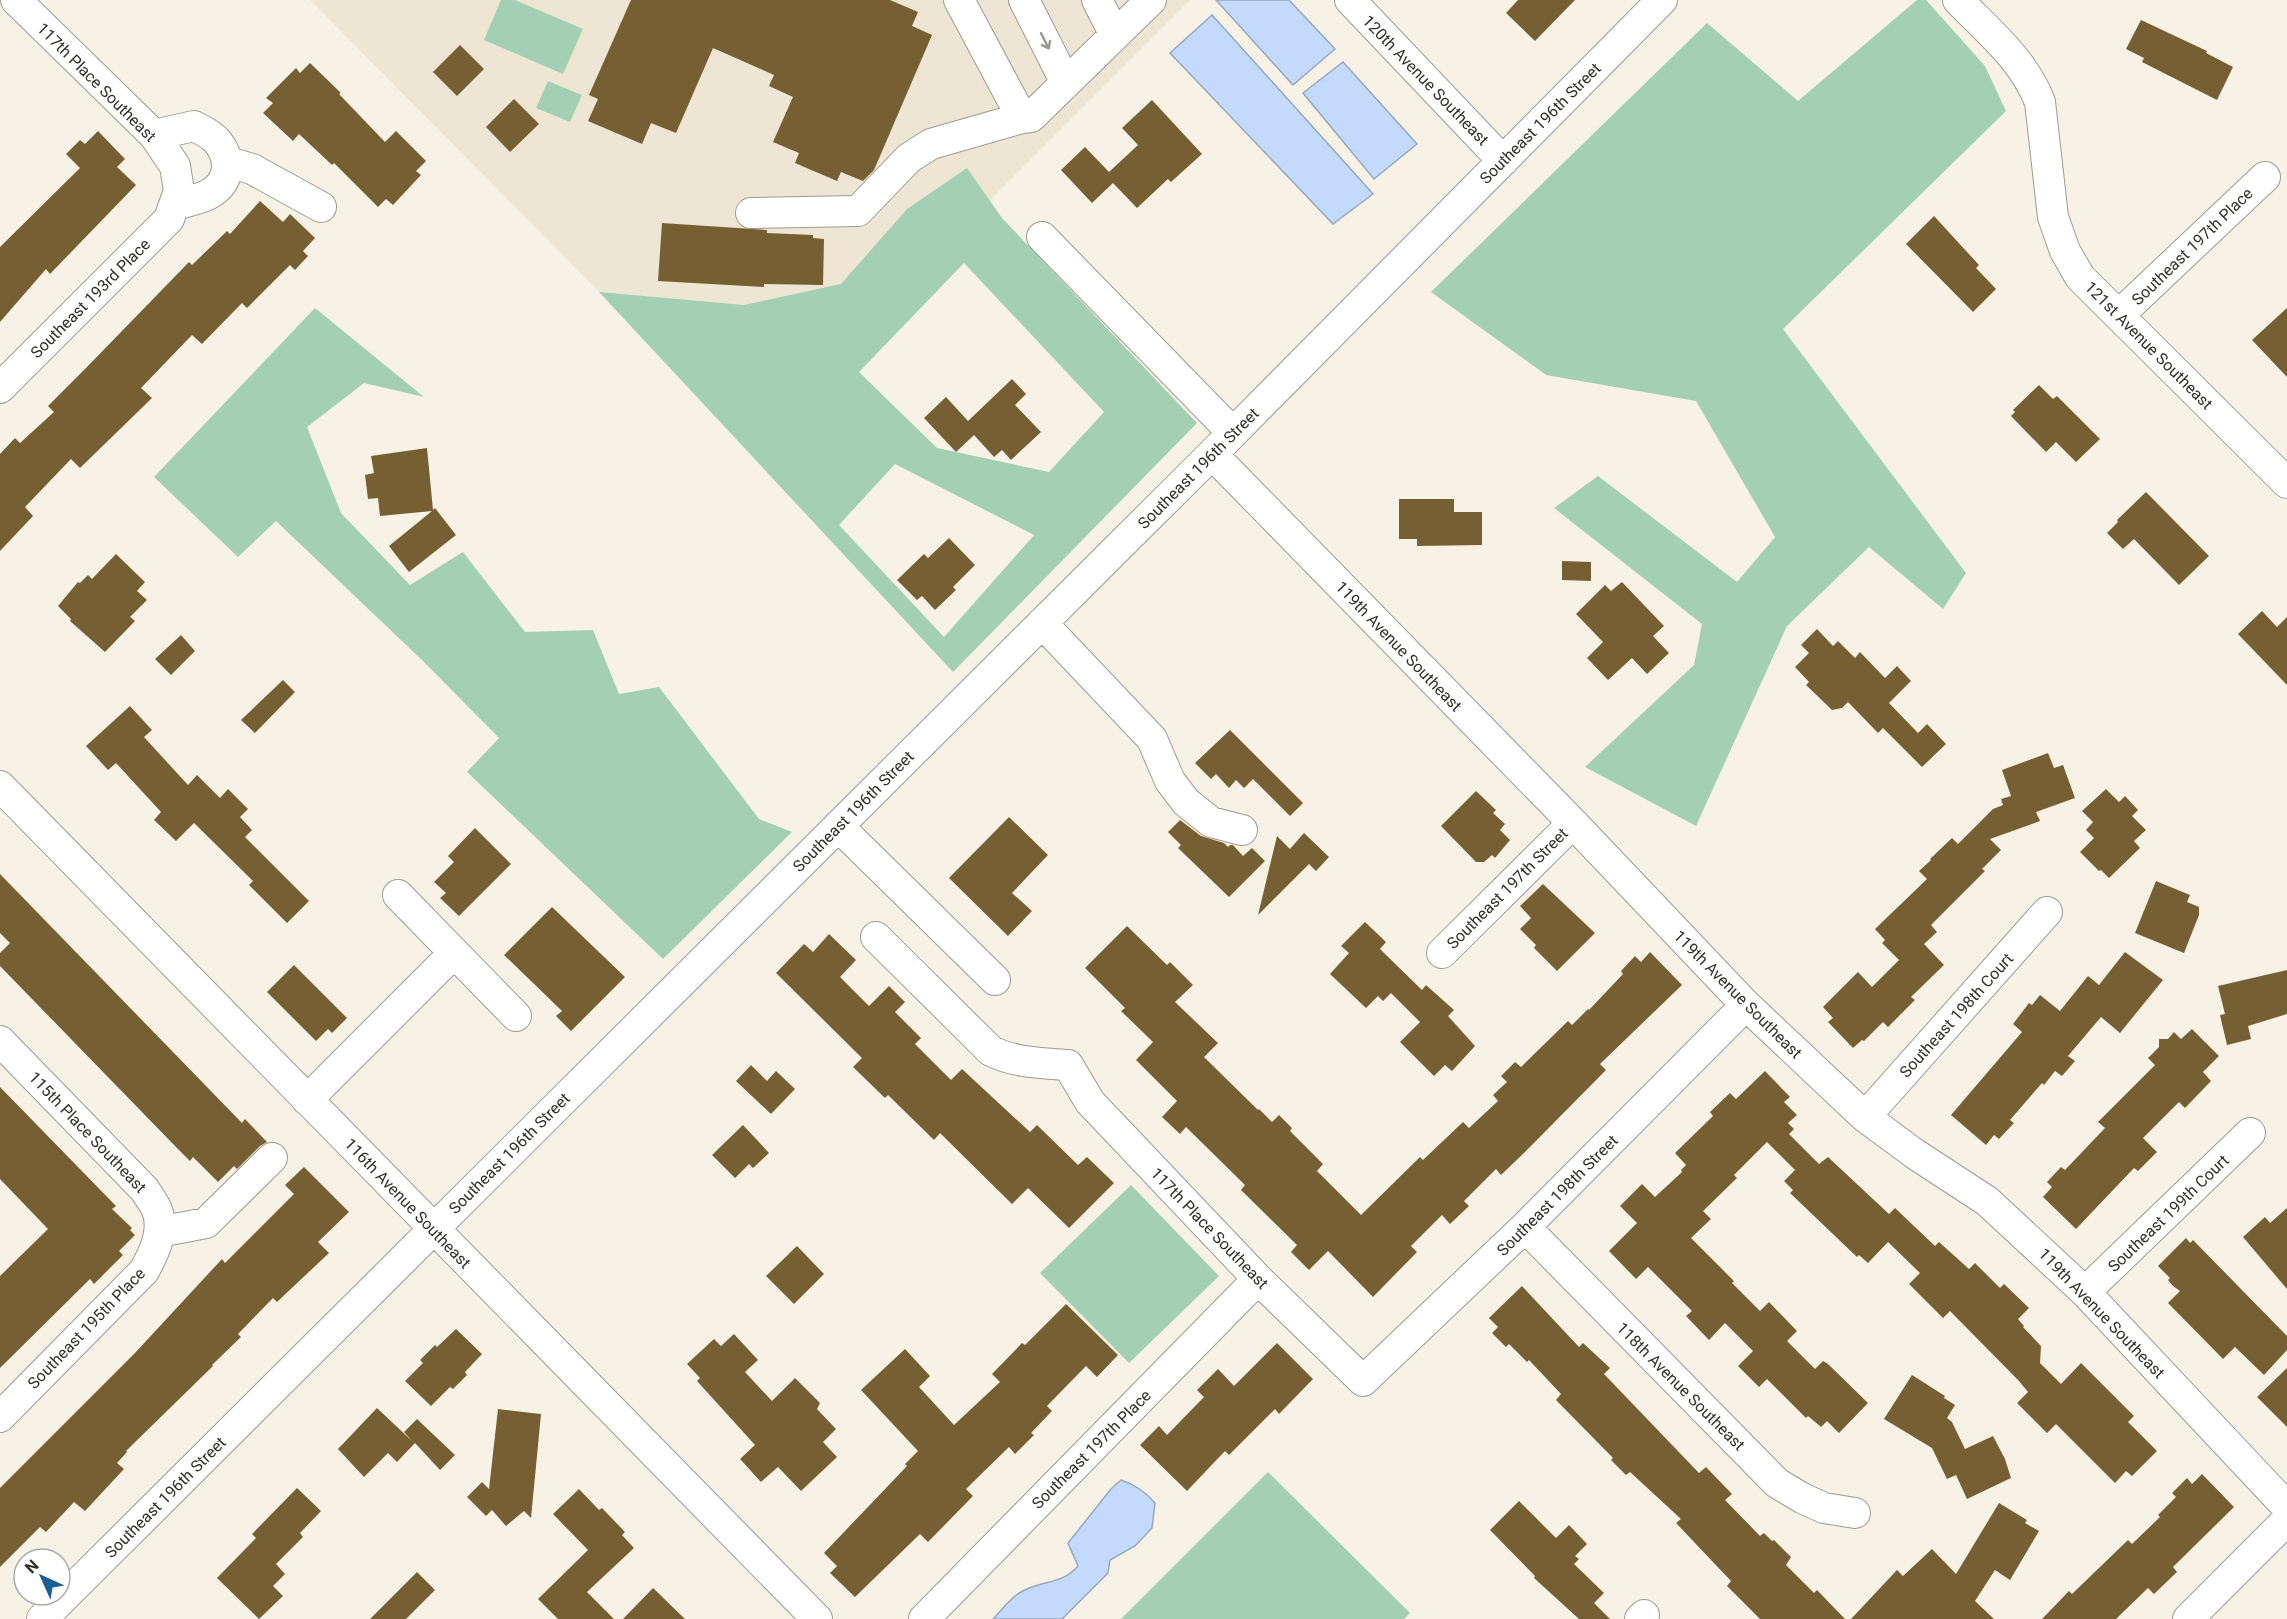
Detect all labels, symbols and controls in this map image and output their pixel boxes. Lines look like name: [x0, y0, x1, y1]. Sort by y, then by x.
street label: 120th Avenue Southeast: [1359, 11, 1493, 149]
street label: 117th Place Southeast: [33, 19, 160, 146]
one-way arrow: [1040, 32, 1051, 50]
street label: Southeast 196th Street: [1476, 59, 1605, 188]
street label: Southeast 197th Place: [2128, 184, 2257, 309]
street label: Southeast 193rd Place: [27, 235, 154, 362]
street label: 121st Avenue Southeast: [2081, 278, 2216, 413]
street label: Southeast 196th Street: [1134, 404, 1263, 533]
street label: 119th Avenue Southeast: [1332, 577, 1466, 715]
street label: Southeast 196th Street: [789, 747, 918, 876]
street label: Southeast 197th Street: [1443, 824, 1572, 953]
street label: 119th Avenue Southeast: [1670, 926, 1806, 1062]
street label: Southeast 198th Court: [1896, 949, 2017, 1081]
street label: 115th Place Southeast: [25, 1068, 150, 1197]
street label: Southeast 196th Street: [445, 1089, 574, 1218]
street label: Southeast 198th Street: [1493, 1131, 1622, 1260]
street label: 116th Avenue Southeast: [341, 1134, 475, 1272]
street label: Southeast 199th Court: [2104, 1151, 2233, 1276]
street label: 117th Place Southeast: [1147, 1164, 1272, 1293]
street label: 119th Avenue Southeast: [2035, 1244, 2169, 1382]
street label: Southeast 195th Place: [24, 1264, 149, 1393]
street label: 118th Avenue Southeast: [1613, 1318, 1749, 1454]
street label: Southeast 197th Place: [1028, 1386, 1155, 1513]
street label: Southeast 196th Street: [101, 1433, 230, 1562]
north arrow: [12, 1547, 72, 1607]
text: N: [21, 1556, 42, 1577]

